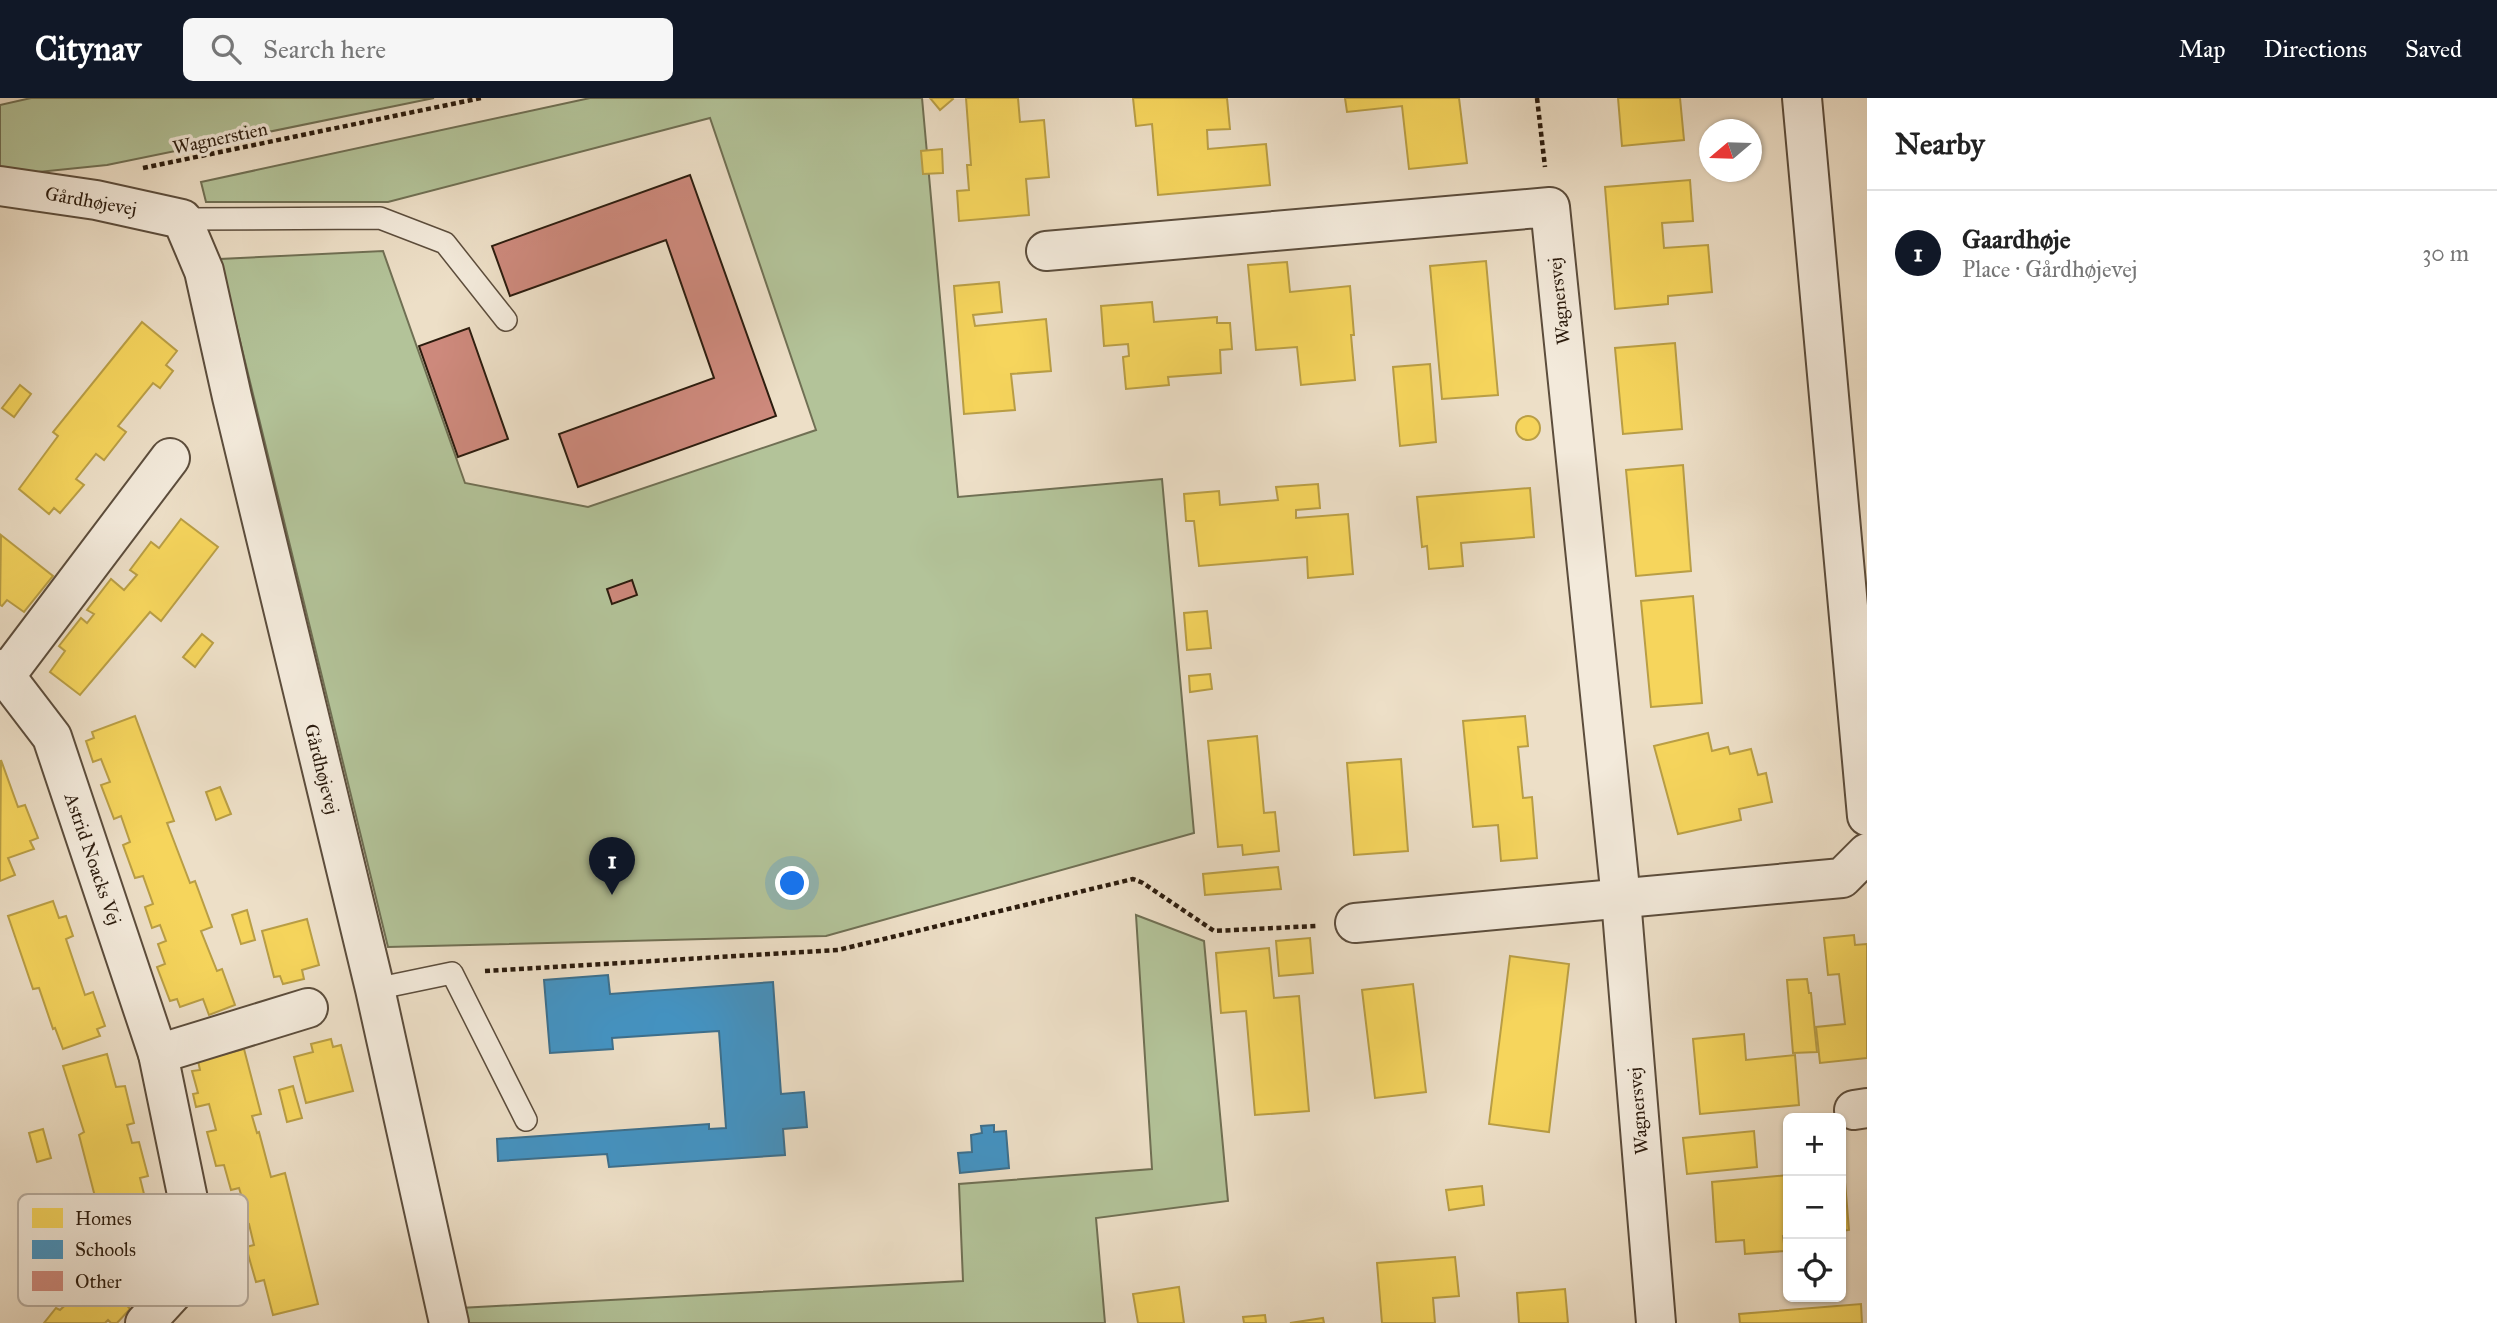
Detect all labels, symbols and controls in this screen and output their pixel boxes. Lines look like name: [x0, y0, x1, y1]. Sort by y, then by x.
search box: [183, 18, 673, 81]
text: Citynav: [35, 29, 141, 69]
icon: search: [207, 30, 245, 68]
text: Search here: [263, 33, 386, 65]
text: Map: [2179, 34, 2226, 64]
text: Directions: [2264, 34, 2367, 64]
text: Saved: [2405, 34, 2462, 64]
street label: Wagnerstien: [170, 117, 270, 160]
north arrow: [1699, 119, 1762, 182]
text: Nearby: [1895, 126, 1985, 162]
street label: Gårdhøjevej: [43, 182, 139, 220]
text: Gaardhøje: [1962, 223, 2070, 255]
text: 1: [1913, 239, 1923, 267]
text: 30 m: [2422, 239, 2469, 267]
text: Place · Gårdhøjevej: [1962, 255, 2137, 283]
street label: Wagnersvej: [1543, 256, 1576, 346]
street label: Gårdhøjevej: [300, 721, 344, 817]
street label: Astrid Noacks Vej: [59, 789, 126, 928]
pin: 1: [589, 837, 635, 895]
your location: [775, 866, 809, 900]
street label: Wagnersvej: [1623, 1066, 1654, 1156]
map controls: [1783, 1113, 1846, 1302]
button: +: [1783, 1113, 1846, 1176]
button: −: [1783, 1176, 1846, 1239]
legend: [18, 1194, 248, 1306]
text: Homes: [75, 1207, 132, 1230]
text: Schools: [75, 1238, 136, 1261]
button: locate: [1783, 1239, 1846, 1302]
text: Other: [75, 1270, 123, 1293]

